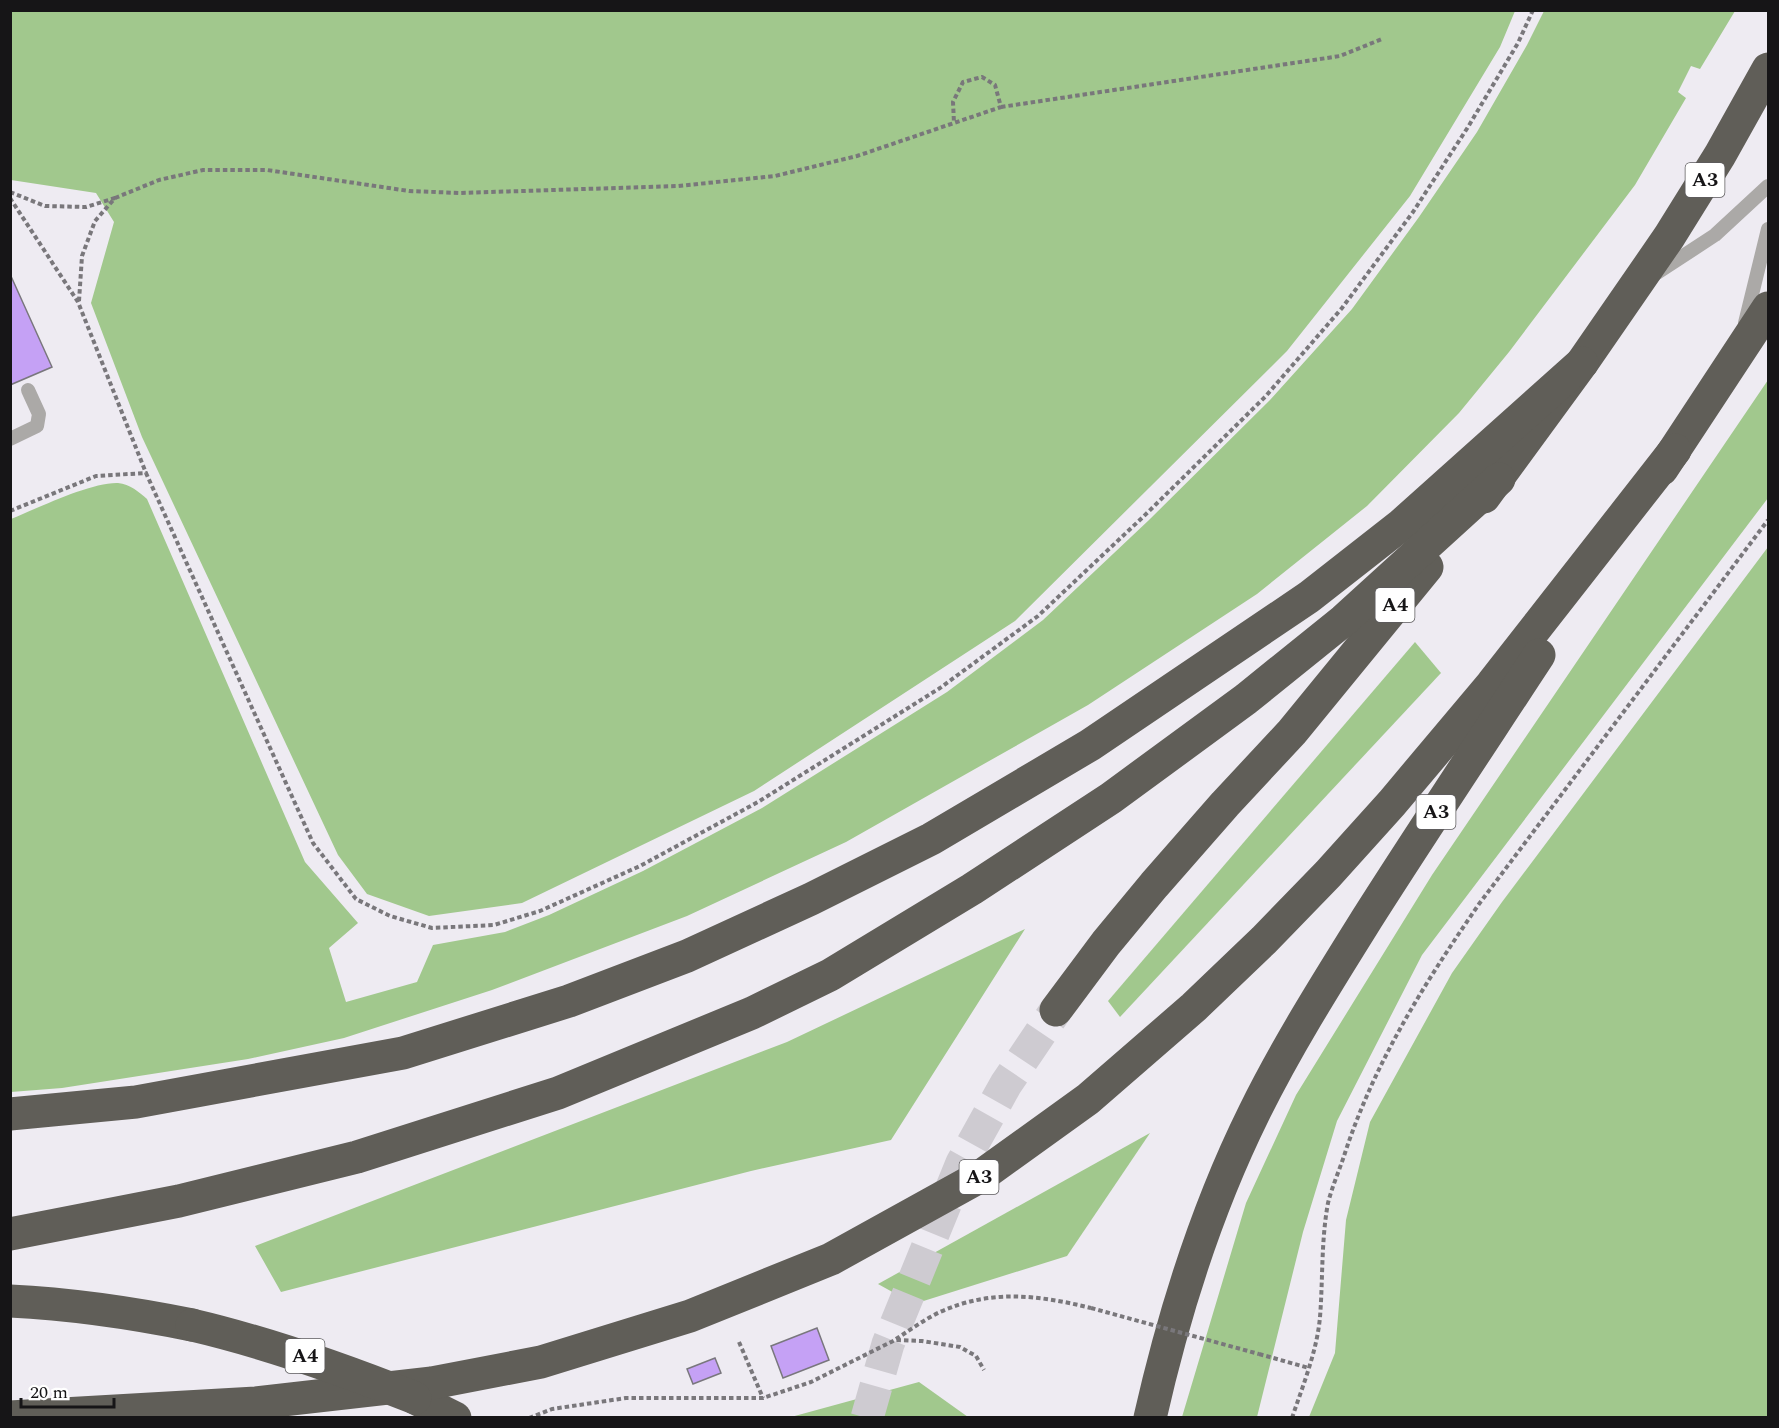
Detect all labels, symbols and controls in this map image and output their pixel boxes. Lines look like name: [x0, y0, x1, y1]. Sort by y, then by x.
road number: A3: [1686, 163, 1724, 197]
road number: A4: [1376, 588, 1414, 622]
road number: A3: [1416, 795, 1456, 829]
road number: A3: [960, 1160, 998, 1194]
road number: A4: [286, 1339, 324, 1373]
scale bar: [21, 1371, 114, 1409]
text: 20 m: [30, 1379, 68, 1406]

